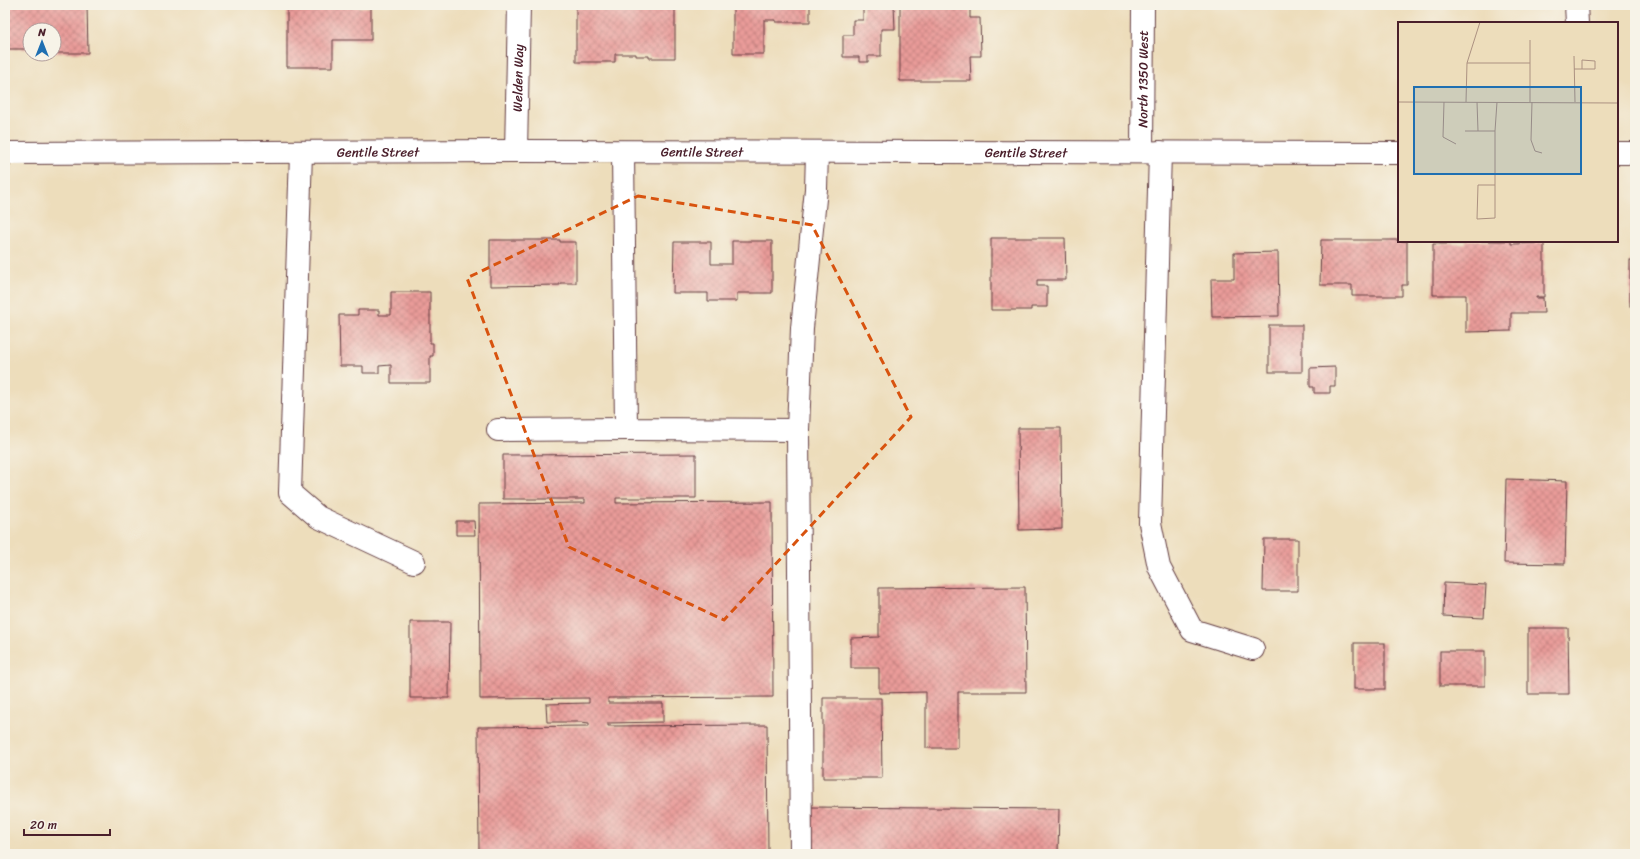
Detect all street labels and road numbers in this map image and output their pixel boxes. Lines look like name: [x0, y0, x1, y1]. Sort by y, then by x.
street label: North 1350 West: [1131, 30, 1155, 128]
street label: Welden Way: [506, 44, 530, 112]
street label: Gentile Street: [337, 140, 420, 164]
street label: Gentile Street: [661, 140, 744, 164]
street label: Gentile Street: [985, 141, 1068, 164]

